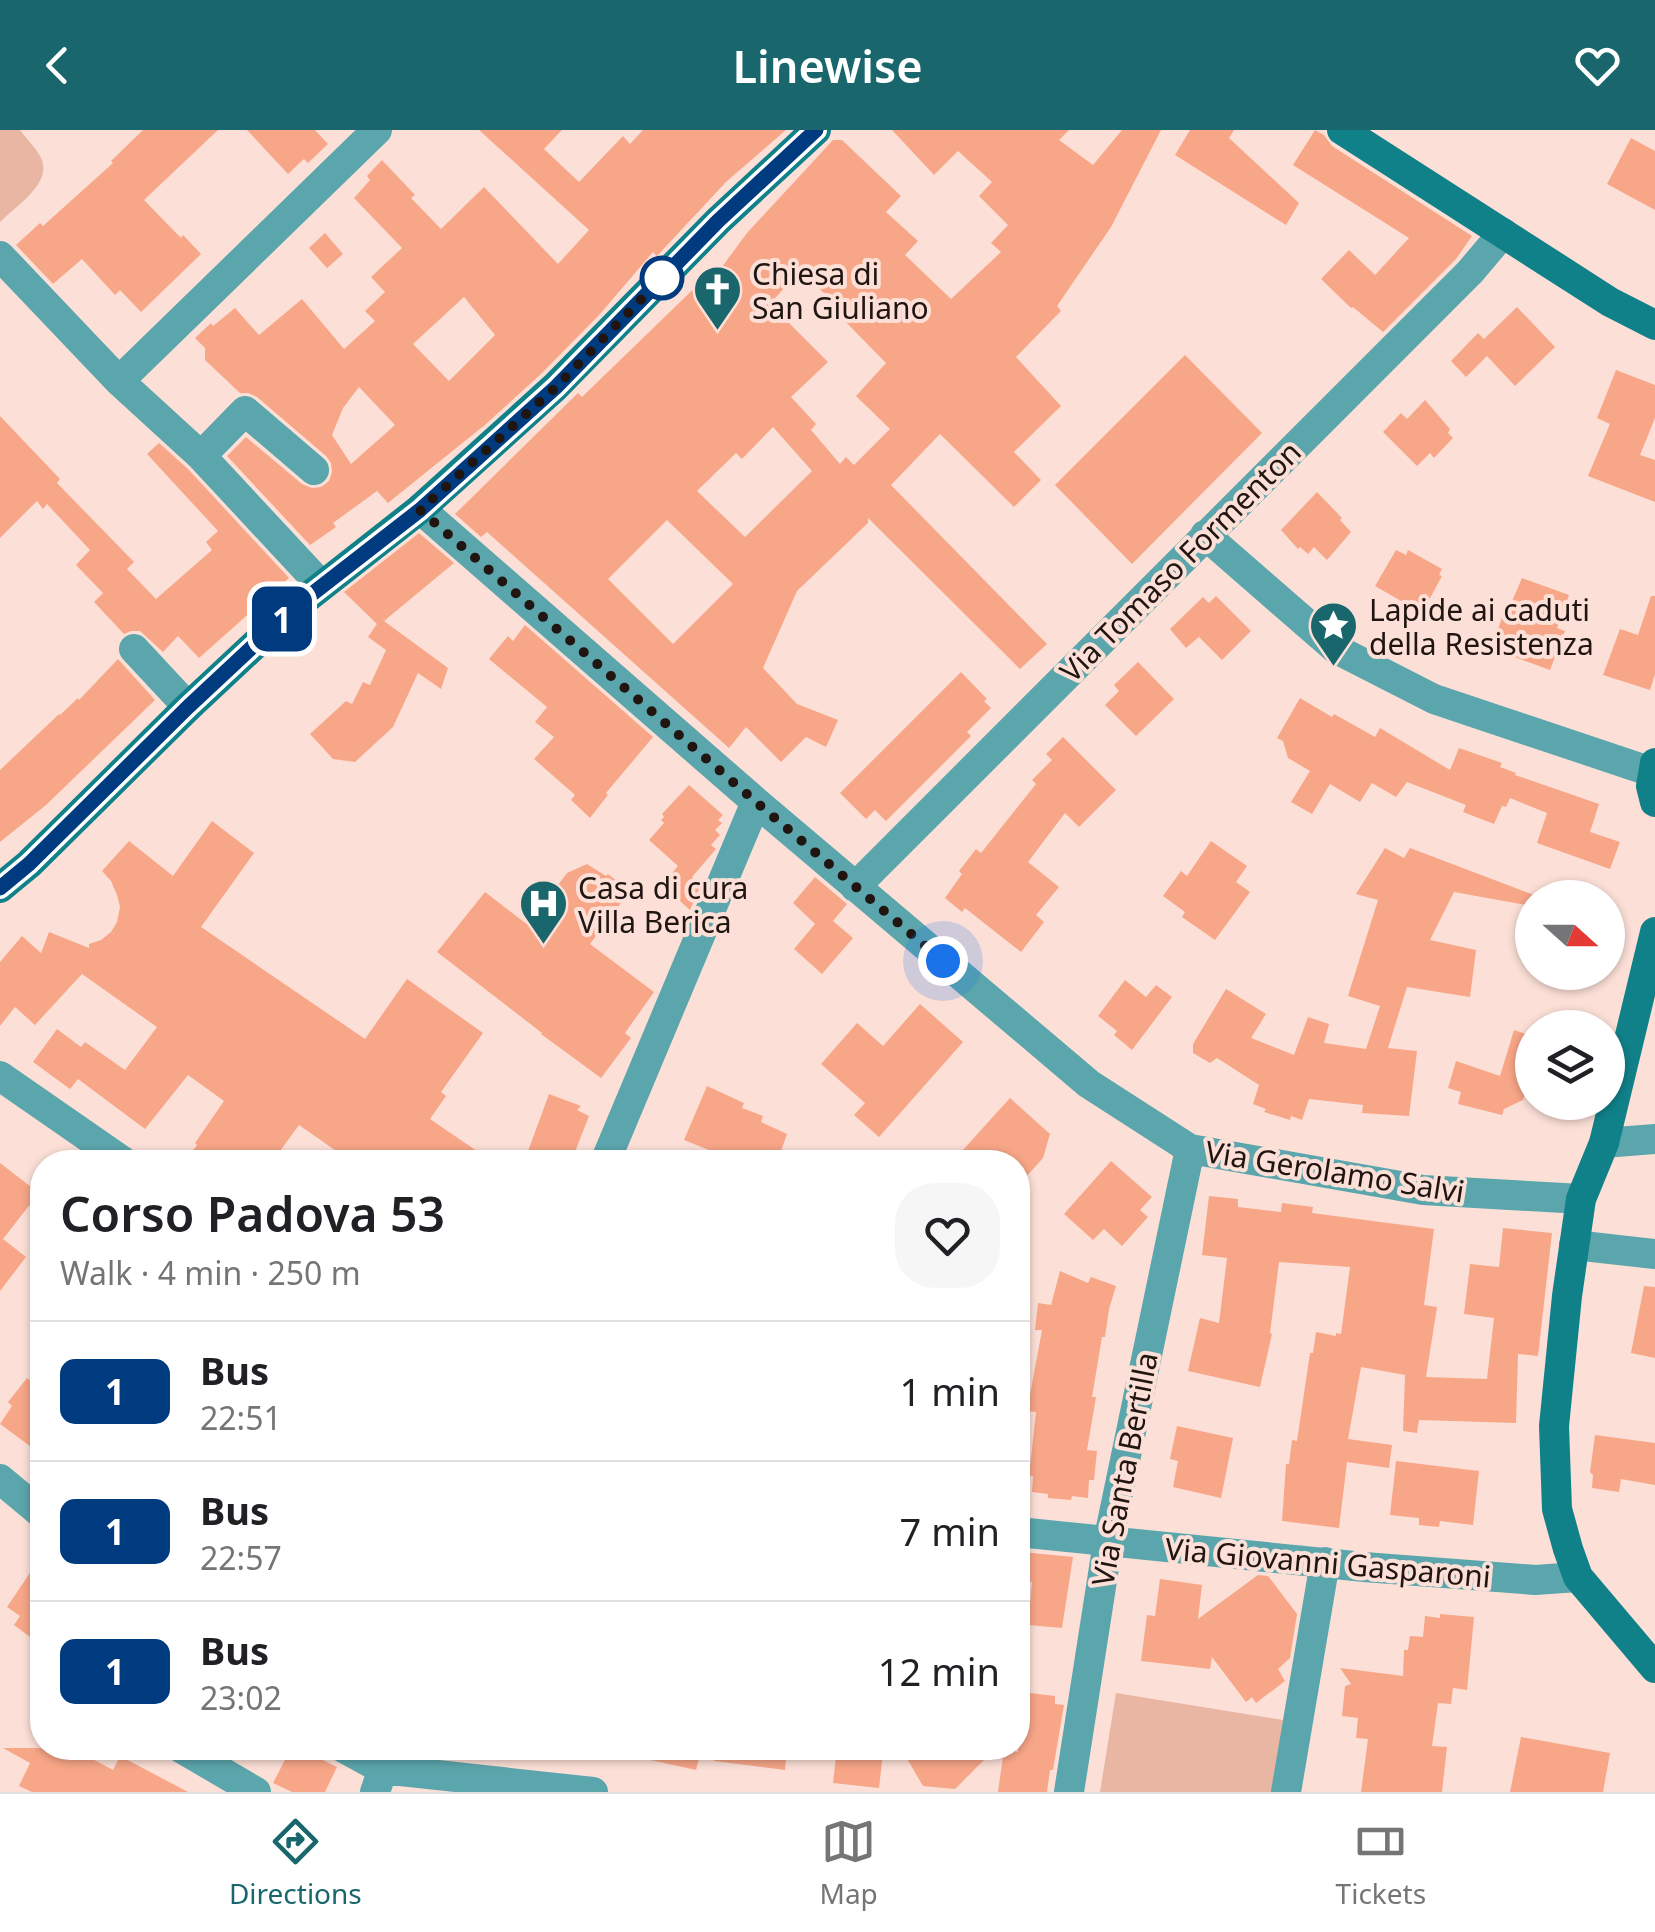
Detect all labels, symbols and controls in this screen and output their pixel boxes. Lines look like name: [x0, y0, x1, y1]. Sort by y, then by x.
text: Linewise: [732, 35, 923, 96]
icon: back: [30, 38, 85, 93]
icon: heart: [1570, 38, 1625, 93]
place label: Chiesa di San Giuliano: [752, 253, 929, 328]
unlabelled marker: [641, 257, 683, 299]
church icon: Chiesa di San Giuliano: [691, 264, 743, 332]
street label: Via Tomaso Formenton: [1050, 431, 1310, 691]
line badge: 1: [250, 586, 314, 652]
place label: Lapide ai caduti della Resistenza: [1369, 589, 1594, 664]
text: 1: [272, 596, 292, 643]
place icon: Lapide ai caduti della Resistenza: [1308, 600, 1360, 668]
place label: Casa di cura Villa Berica: [578, 867, 748, 942]
hospital icon: Casa di cura Villa Berica: [517, 878, 569, 946]
north arrow: [1515, 880, 1625, 990]
map controls: [1515, 880, 1625, 1120]
your location: [918, 936, 968, 986]
button: layers: [1515, 1010, 1625, 1120]
street label: Via Gerolamo Salvi: [1203, 1130, 1467, 1212]
text: Corso Padova 53: [60, 1181, 445, 1246]
button: heart: [895, 1183, 1000, 1288]
text: Walk · 4 min · 250 m: [60, 1251, 361, 1294]
text: Bus: [200, 1344, 269, 1396]
street label: Via Santa Bertilla: [1081, 1349, 1167, 1589]
text: 1 min: [900, 1365, 1000, 1417]
text: 1: [105, 1368, 125, 1415]
text: 22:51: [200, 1396, 282, 1439]
text: Bus: [200, 1484, 269, 1536]
text: 7 min: [900, 1505, 1000, 1557]
text: 1: [105, 1508, 125, 1555]
street label: Via Giovanni Gasparoni: [1163, 1527, 1493, 1597]
text: 22:57: [200, 1536, 282, 1579]
text: Bus: [200, 1624, 269, 1676]
text: 12 min: [878, 1645, 1000, 1697]
text: 1: [105, 1648, 125, 1695]
text: 23:02: [200, 1676, 282, 1719]
tab: Directions: [229, 1814, 362, 1912]
tab: Map: [820, 1814, 878, 1912]
tab: Tickets: [1336, 1814, 1426, 1912]

